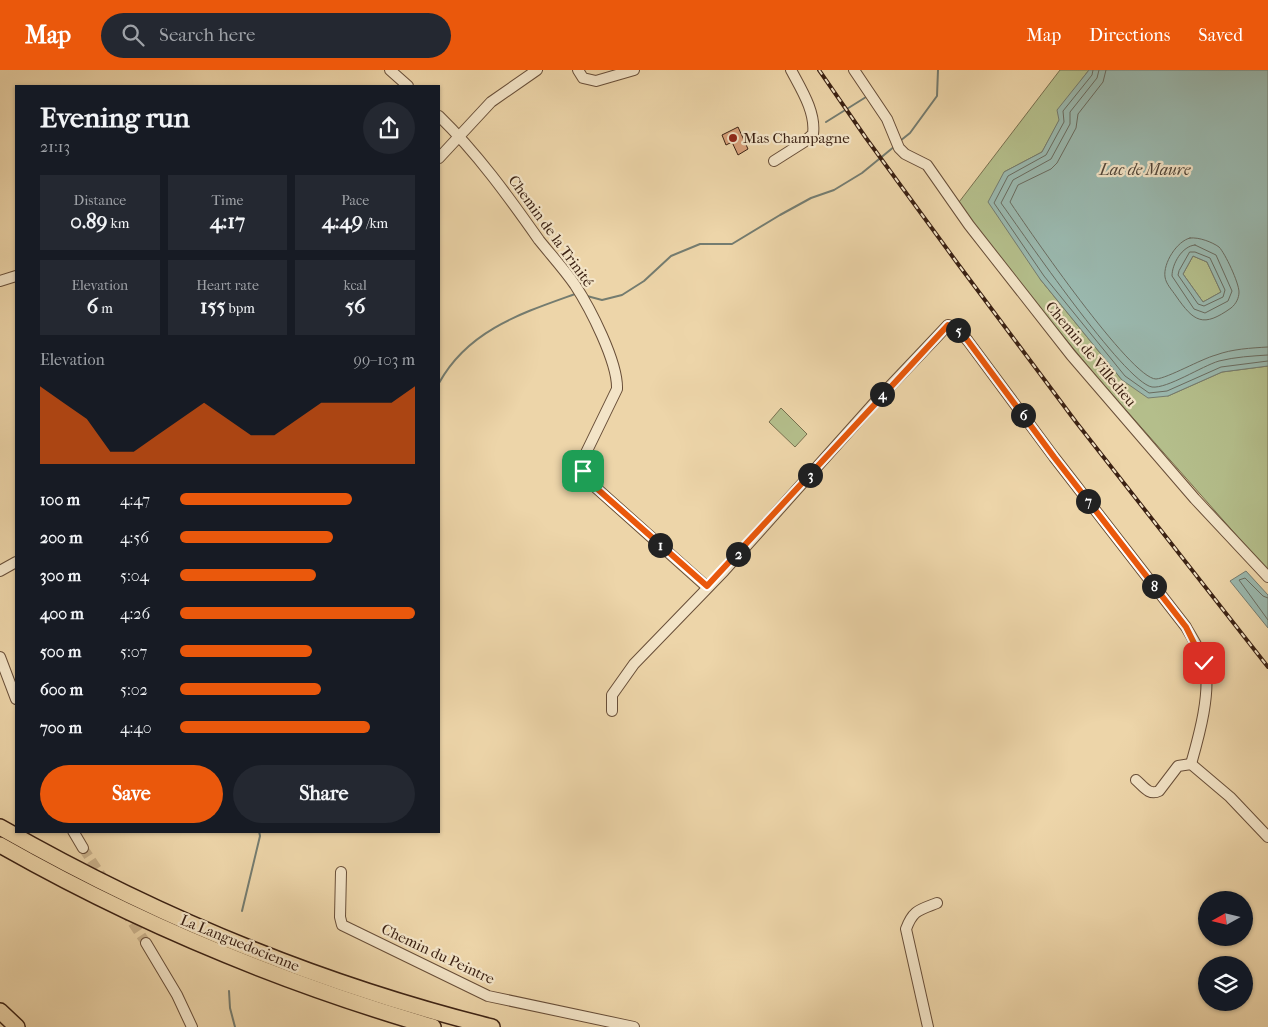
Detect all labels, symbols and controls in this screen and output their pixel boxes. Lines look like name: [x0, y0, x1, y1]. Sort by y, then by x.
search box: [101, 13, 451, 58]
text: Map: [25, 21, 71, 49]
icon: search: [119, 21, 147, 49]
text: Search here: [159, 24, 255, 46]
text: Map: [1027, 25, 1061, 46]
text: Directions: [1089, 25, 1170, 46]
text: Saved: [1198, 25, 1243, 46]
text: Evening run: [40, 101, 190, 134]
button: share: [363, 102, 415, 154]
place label: Mas Champagne: [743, 129, 850, 147]
marker: Mas Champagne: [727, 132, 739, 144]
text: 21:13: [40, 137, 70, 156]
water label: Lac de Maure: [1099, 160, 1191, 179]
street label: Chemin de la Trinité: [504, 172, 598, 291]
text: Distance: [74, 192, 126, 209]
text: Time: [212, 192, 243, 209]
text: Pace: [341, 192, 369, 209]
text: 0.89: [70, 209, 108, 233]
text: 4:17: [210, 209, 245, 233]
text: 4:49: [322, 209, 363, 233]
text: km: [108, 215, 129, 232]
text: /km: [363, 215, 388, 232]
text: Elevation: [72, 277, 128, 294]
text: Heart rate: [196, 277, 259, 294]
text: kcal: [343, 277, 367, 294]
text: 6: [87, 294, 98, 318]
text: 155: [200, 294, 225, 318]
text: 56: [345, 294, 365, 318]
street label: Chemin de Villedieu: [1042, 298, 1141, 411]
text: m: [98, 300, 113, 317]
text: bpm: [225, 300, 255, 317]
pin: 5: [946, 318, 970, 342]
text: 5: [955, 322, 962, 339]
text: Elevation: [40, 350, 105, 369]
text: 99–103 m: [354, 350, 415, 369]
pin: 4: [870, 382, 894, 406]
text: 4: [878, 386, 887, 403]
pin: 6: [1010, 402, 1036, 428]
text: 6: [1020, 407, 1027, 424]
pin: [562, 450, 604, 492]
icon: arrive: [569, 457, 597, 485]
pin: 3: [798, 462, 822, 488]
text: 3: [808, 467, 813, 484]
pin: 7: [1076, 488, 1100, 514]
text: 100 m: [40, 490, 80, 509]
text: 4:47: [120, 490, 150, 509]
text: 7: [1085, 493, 1092, 510]
text: 200 m: [40, 528, 83, 547]
text: 4:56: [120, 528, 149, 547]
pin: 1: [648, 532, 672, 558]
text: 1: [658, 537, 663, 554]
pin: 2: [726, 542, 750, 566]
text: 2: [735, 546, 742, 563]
text: 300 m: [40, 566, 81, 585]
text: 5:04: [120, 566, 149, 585]
pin: 8: [1142, 574, 1166, 598]
text: 8: [1151, 578, 1158, 595]
text: 400 m: [40, 604, 84, 623]
text: 4:26: [120, 604, 150, 623]
text: 500 m: [40, 642, 81, 661]
text: 5:07: [120, 642, 147, 661]
pin: [1183, 642, 1225, 684]
icon: check: [1190, 649, 1218, 677]
text: 600 m: [40, 680, 83, 699]
text: 5:02: [120, 680, 148, 699]
text: 700 m: [40, 718, 82, 737]
text: 4:40: [120, 718, 152, 737]
button: Save: [40, 765, 223, 823]
button: Share: [233, 765, 415, 823]
north arrow: [1198, 891, 1252, 946]
map controls: [1198, 891, 1253, 1011]
street label: La Languedocienne: [178, 911, 303, 975]
street label: Chemin du Peintre: [379, 920, 498, 988]
button: layers: [1198, 956, 1253, 1011]

